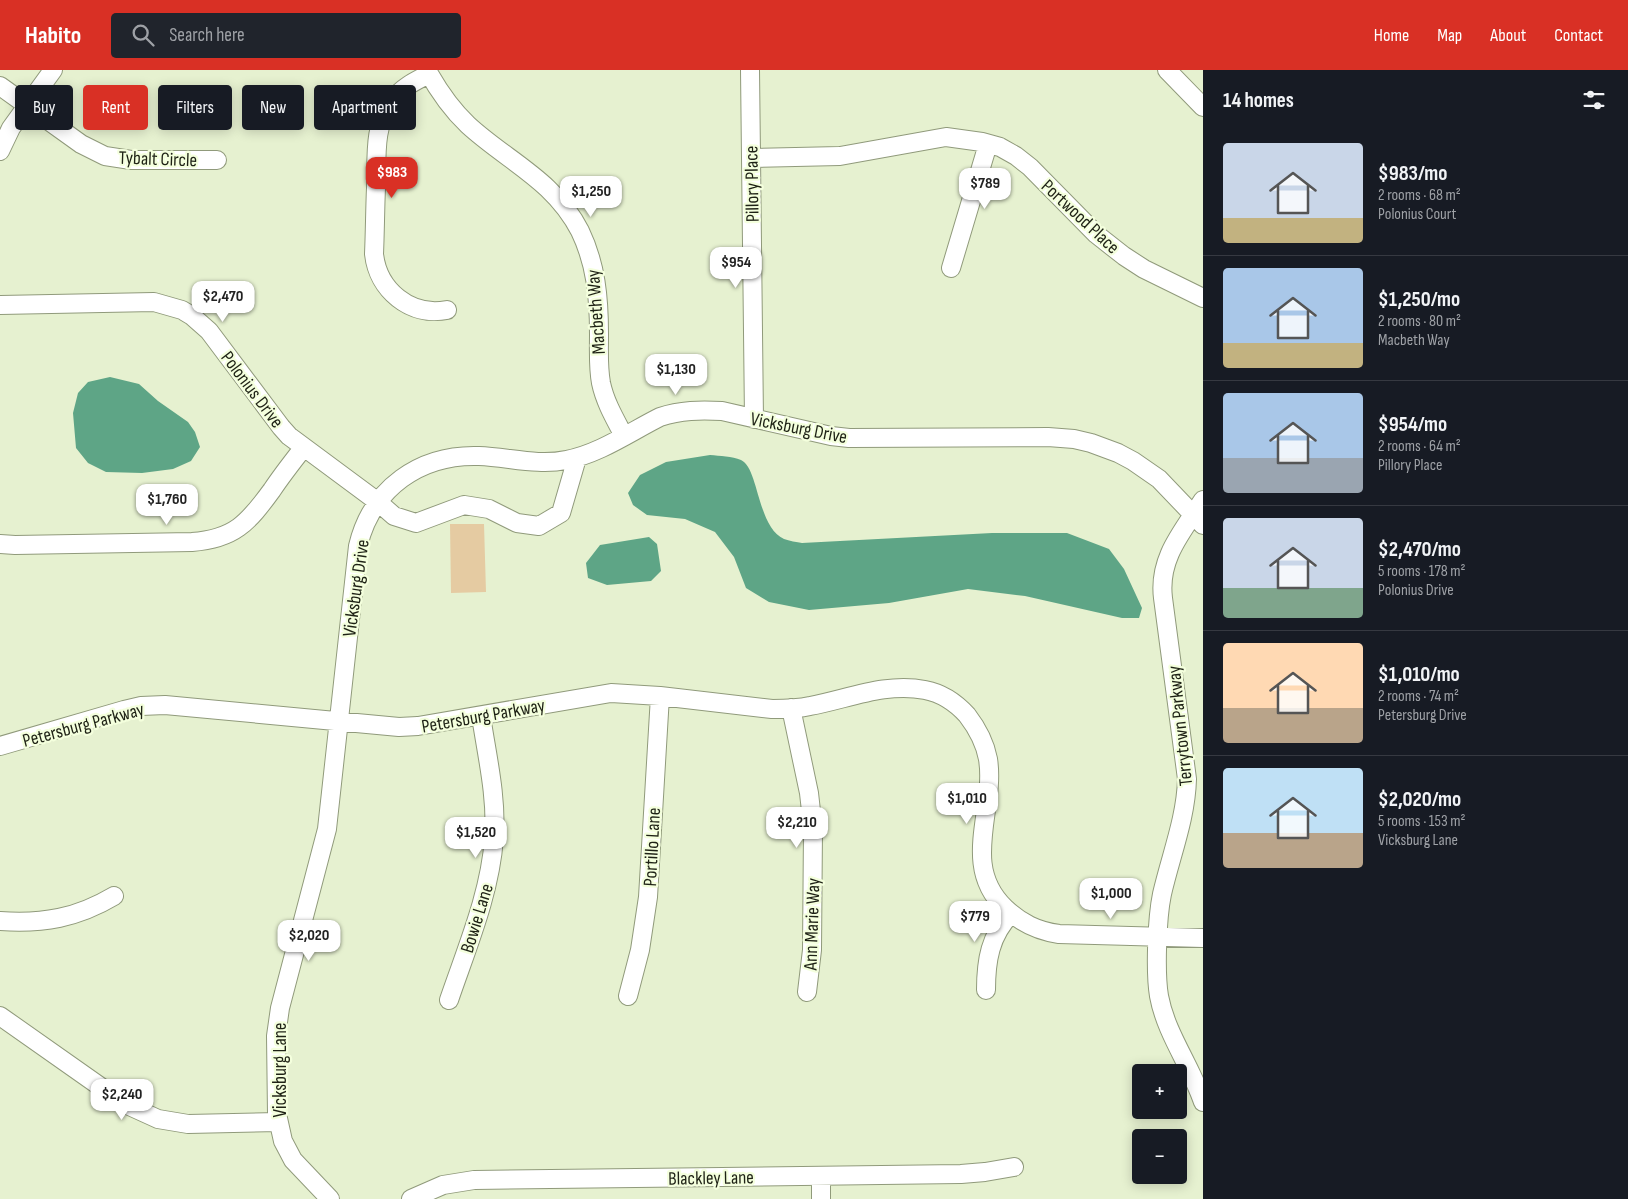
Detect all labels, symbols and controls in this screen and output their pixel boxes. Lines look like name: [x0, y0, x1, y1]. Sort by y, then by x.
search box: [111, 13, 461, 58]
text: Habito: [25, 21, 81, 50]
icon: search: [129, 21, 157, 49]
text: Search here: [169, 24, 245, 47]
text: Home: [1374, 25, 1409, 46]
text: Map: [1437, 25, 1462, 46]
text: About: [1490, 25, 1526, 46]
text: Contact: [1554, 25, 1603, 46]
chip: Buy: [15, 85, 73, 130]
chip: Rent: [83, 85, 148, 130]
chip: Filters: [158, 85, 232, 130]
chip: New: [242, 85, 304, 130]
chip: Apartment: [314, 85, 416, 130]
icon: filters: [1580, 86, 1608, 114]
text: 14 homes: [1223, 88, 1294, 113]
street label: Pillory Place: [740, 146, 765, 222]
street label: Tybalt Circle: [118, 147, 198, 172]
pin: $983: [362, 156, 422, 199]
text: $983/mo: [1378, 161, 1447, 186]
text: $983: [377, 163, 407, 182]
icon: home: [1263, 163, 1323, 223]
pin: $789: [955, 168, 1015, 210]
text: $789: [970, 174, 1000, 193]
street label: Portwood Place: [1036, 175, 1124, 259]
pin: $1,250: [550, 176, 632, 218]
text: $1,250: [571, 182, 611, 201]
text: 2 rooms · 68 m²: [1378, 186, 1461, 205]
text: Polonius Court: [1378, 205, 1456, 224]
pin: $954: [706, 246, 766, 289]
text: $954: [721, 253, 751, 272]
street label: Macbeth Way: [582, 268, 611, 355]
pin: $2,470: [182, 280, 264, 323]
text: $2,470: [203, 287, 243, 306]
text: $1,250/mo: [1378, 287, 1460, 312]
icon: home: [1263, 288, 1323, 348]
text: 2 rooms · 80 m²: [1378, 312, 1461, 331]
text: Macbeth Way: [1378, 331, 1450, 350]
street label: Polonius Drive: [216, 347, 288, 433]
pin: $1,130: [635, 354, 717, 396]
text: $1,130: [656, 360, 696, 379]
street label: Vicksburg Drive: [748, 408, 849, 449]
text: $954/mo: [1378, 412, 1447, 437]
icon: home: [1263, 413, 1323, 473]
text: 2 rooms · 64 m²: [1378, 437, 1461, 456]
text: Pillory Place: [1378, 456, 1442, 475]
pin: $1,760: [126, 484, 208, 526]
text: $1,760: [147, 490, 187, 509]
text: $2,470/mo: [1378, 537, 1461, 562]
street label: Vicksburg Drive: [338, 538, 375, 638]
icon: home: [1263, 538, 1323, 598]
text: 5 rooms · 178 m²: [1378, 562, 1466, 581]
text: Polonius Drive: [1378, 581, 1454, 600]
text: $1,010/mo: [1378, 662, 1460, 687]
icon: home: [1263, 663, 1323, 723]
street label: Terrytown Parkway: [1163, 664, 1198, 787]
text: 2 rooms · 74 m²: [1378, 687, 1459, 706]
street label: Petersburg Parkway: [420, 694, 547, 739]
street label: Petersburg Parkway: [20, 698, 147, 753]
text: Petersburg Drive: [1378, 706, 1467, 725]
pin: $1,010: [926, 782, 1008, 825]
text: $2,020/mo: [1378, 787, 1461, 812]
icon: home: [1263, 788, 1323, 848]
text: $1,010: [947, 789, 987, 808]
pin: $2,210: [756, 806, 838, 849]
street label: Portillo Lane: [639, 807, 666, 887]
text: 5 rooms · 153 m²: [1378, 812, 1465, 831]
text: $2,210: [777, 813, 817, 832]
pin: $1,520: [435, 816, 517, 859]
text: $1,520: [456, 823, 496, 842]
text: Vicksburg Lane: [1378, 831, 1458, 850]
street label: Ann Marie Way: [799, 877, 826, 972]
pin: $1,000: [1070, 878, 1152, 920]
street label: Bowie Lane: [456, 881, 499, 956]
text: $1,000: [1090, 884, 1132, 903]
pin: $779: [945, 900, 1005, 943]
text: $779: [960, 907, 990, 926]
pin: $2,020: [268, 920, 350, 962]
text: $2,020: [289, 926, 330, 945]
street label: Vicksburg Lane: [269, 1023, 292, 1117]
map controls: [1132, 1064, 1187, 1184]
button: +: [1132, 1064, 1187, 1119]
pin: $2,240: [81, 1078, 163, 1121]
text: $2,240: [102, 1085, 142, 1104]
button: −: [1132, 1129, 1187, 1184]
street label: Blackley Lane: [668, 1166, 754, 1191]

